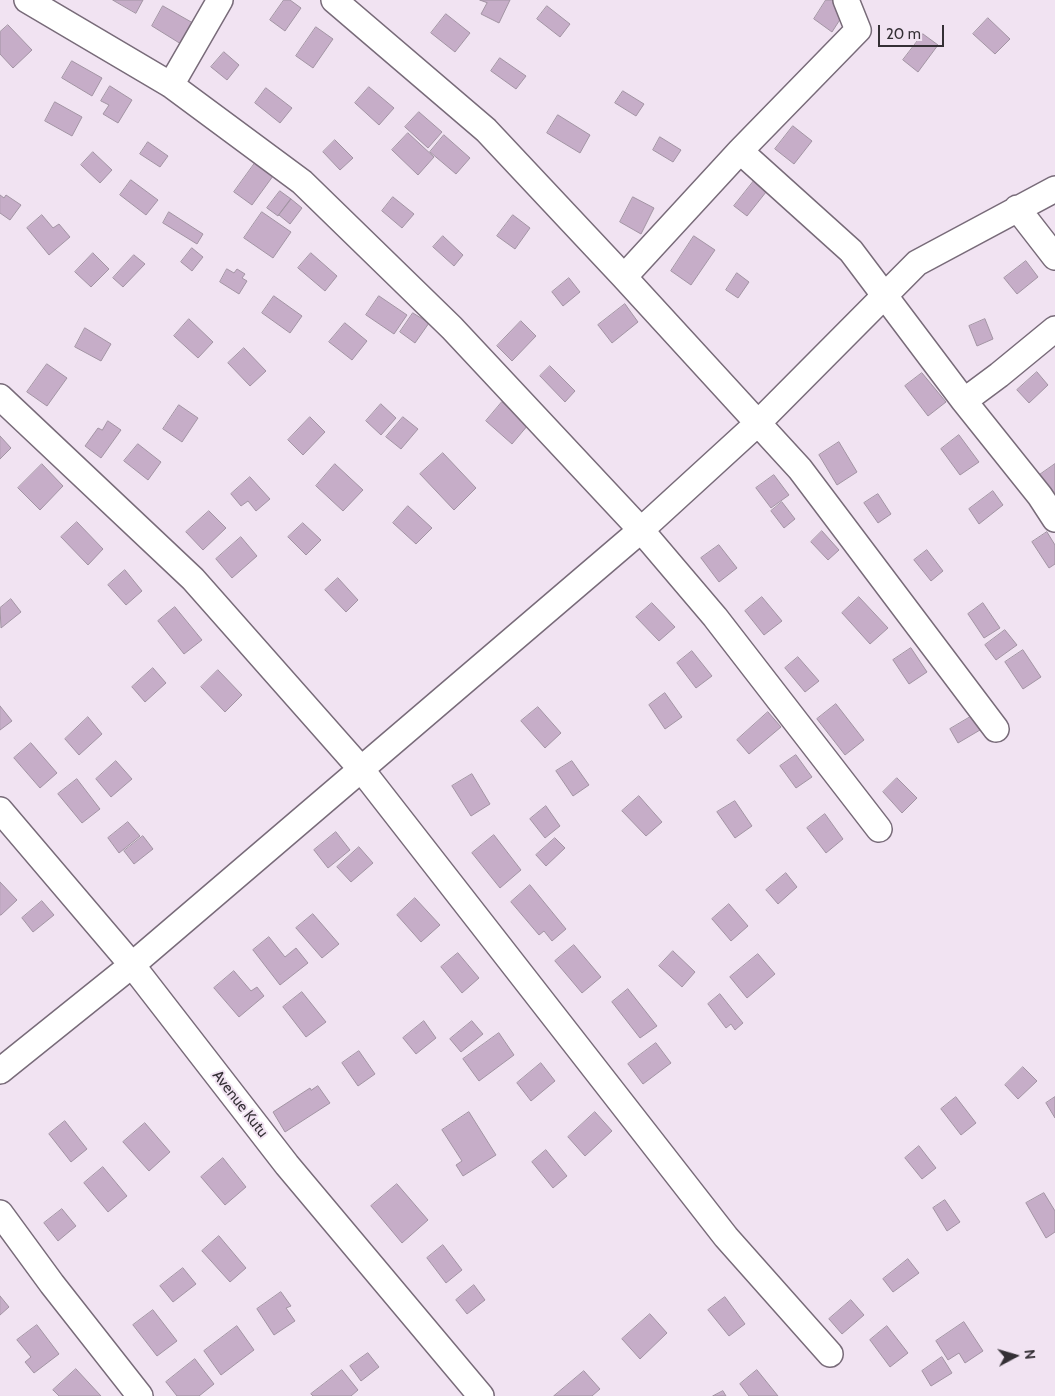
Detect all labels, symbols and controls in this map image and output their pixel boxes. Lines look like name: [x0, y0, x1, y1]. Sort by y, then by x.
scale bar: [880, 15, 946, 47]
text: 20 m: [886, 25, 921, 43]
street label: Avenue Kutu: [208, 1067, 272, 1141]
north arrow: [990, 1331, 1040, 1381]
text: N: [1020, 1349, 1039, 1360]

